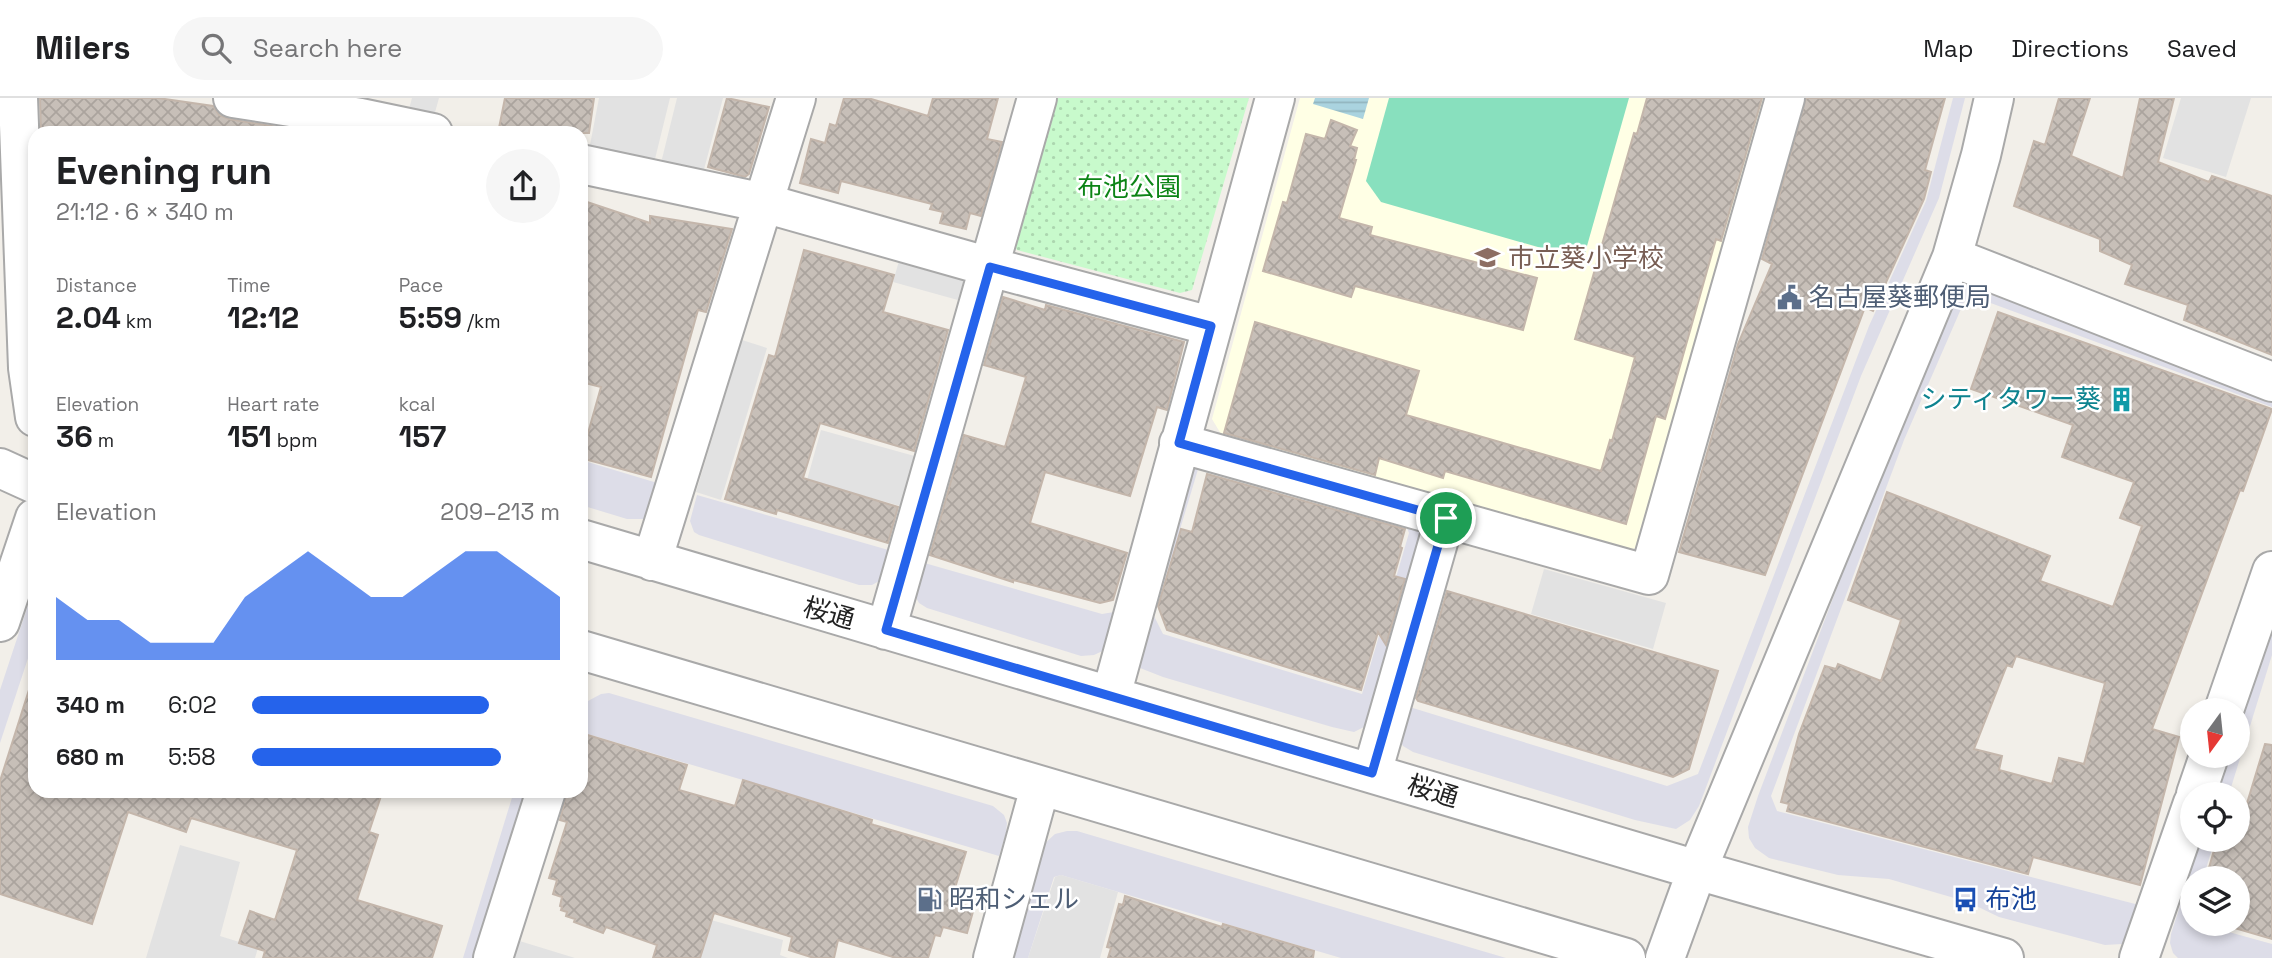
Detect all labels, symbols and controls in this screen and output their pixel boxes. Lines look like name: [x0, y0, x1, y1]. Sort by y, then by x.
search box: [173, 17, 663, 80]
text: Milers: [35, 27, 131, 69]
icon: search: [197, 29, 235, 67]
text: Search here: [253, 31, 403, 65]
text: Map: [1923, 33, 1973, 64]
text: Directions: [2011, 33, 2129, 64]
text: Saved: [2167, 33, 2237, 64]
text: Evening run: [56, 147, 272, 195]
button: share: [486, 149, 560, 223]
park label: 布池公園: [1077, 170, 1181, 204]
text: 21:12 · 6 × 340 m: [56, 197, 234, 227]
place label: 市立葵小学校: [1508, 241, 1664, 275]
school or university icon: 市立葵小学校: [1474, 244, 1502, 272]
text: Distance: [56, 273, 137, 298]
text: Time: [227, 273, 271, 298]
text: Pace: [399, 273, 443, 298]
place label: 名古屋葵郵便局: [1809, 280, 1991, 314]
public building icon: 名古屋葵郵便局: [1775, 283, 1803, 311]
text: 2.04: [56, 298, 121, 337]
text: 12:12: [227, 298, 299, 337]
text: 5:59: [399, 298, 462, 337]
text: km: [121, 309, 152, 334]
text: /km: [462, 309, 501, 334]
place label: シティタワー葵: [1921, 382, 2101, 416]
building icon: シティタワー葵: [2107, 385, 2135, 413]
text: Elevation: [56, 392, 139, 417]
text: Heart rate: [227, 392, 320, 417]
text: kcal: [399, 392, 435, 417]
text: 36: [56, 417, 93, 456]
text: 151: [227, 417, 272, 456]
text: 157: [399, 417, 446, 456]
text: m: [93, 428, 114, 453]
text: bpm: [272, 428, 318, 453]
pin: [1416, 488, 1476, 548]
text: Elevation: [56, 497, 157, 527]
text: 209–213 m: [440, 497, 560, 527]
icon: arrive: [1427, 499, 1465, 537]
street label: 桜通: [799, 589, 859, 637]
text: 340 m: [56, 690, 125, 720]
text: 6:02: [168, 690, 217, 720]
north arrow: [2180, 698, 2250, 768]
map controls: [2180, 698, 2250, 936]
text: 680 m: [56, 742, 124, 772]
text: 5:58: [168, 742, 216, 772]
street label: 桜通: [1403, 767, 1463, 815]
button: locate: [2180, 782, 2250, 852]
button: layers: [2180, 866, 2250, 936]
place label: 昭和シェル: [949, 882, 1079, 916]
place label: 布池: [1985, 882, 2037, 916]
fuel station icon: 昭和シェル: [915, 885, 943, 913]
bus stop icon: 布池: [1951, 885, 1979, 913]

